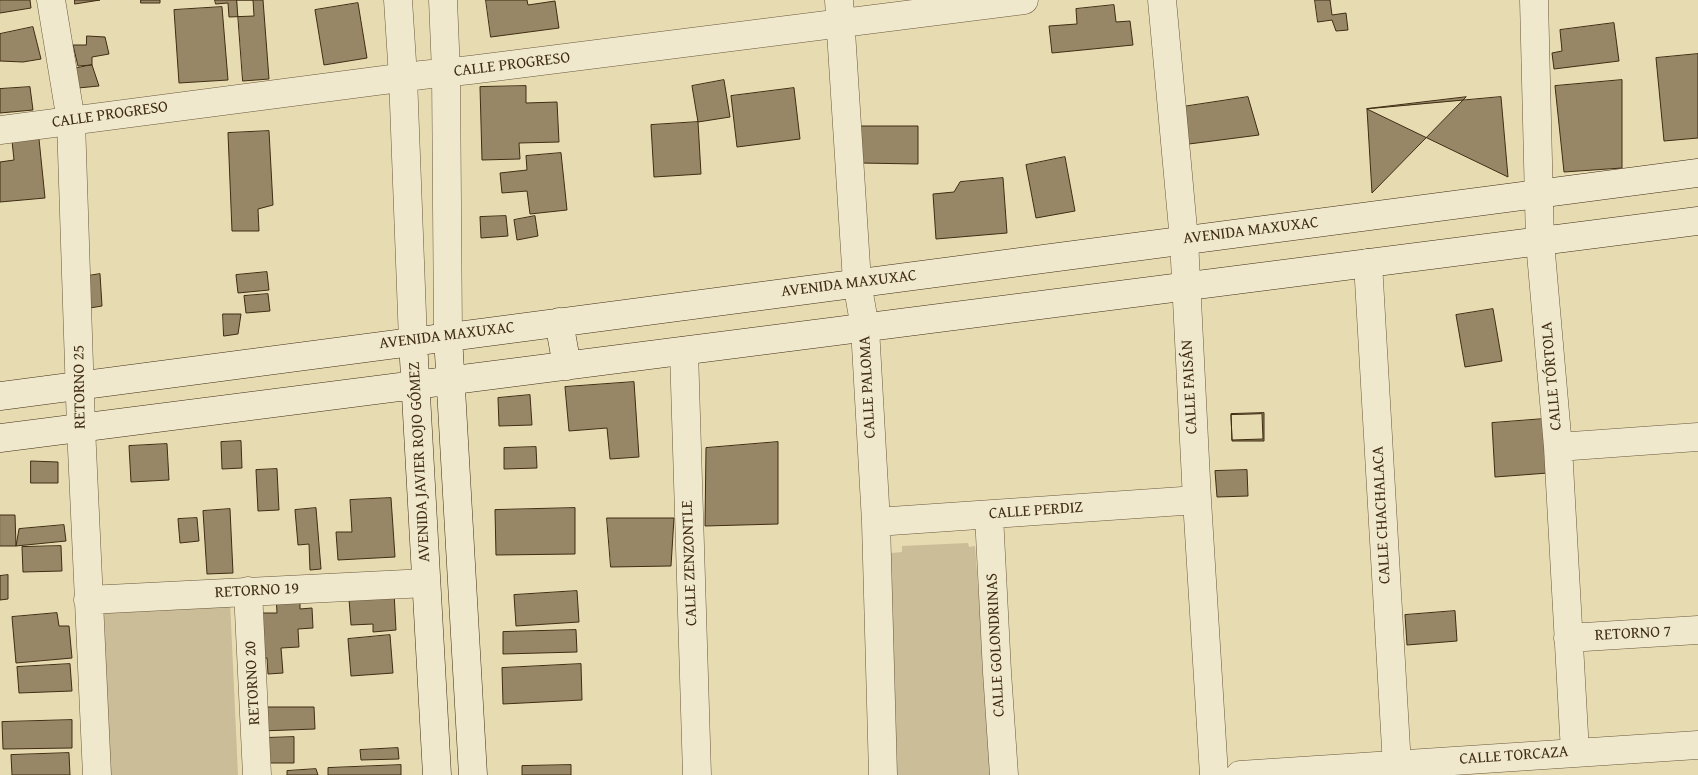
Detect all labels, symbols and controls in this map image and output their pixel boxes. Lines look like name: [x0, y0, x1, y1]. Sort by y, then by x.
street label: CALLE PROGRESO: [453, 48, 571, 82]
street label: CALLE PROGRESO: [51, 97, 169, 133]
street label: AVENIDA MAXUXAC: [1182, 213, 1320, 249]
street label: AVENIDA MAXUXAC: [780, 266, 918, 302]
street label: AVENIDA MAXUXAC: [378, 318, 516, 354]
street label: CALLE TÓRTOLA: [1538, 321, 1566, 431]
street label: CALLE PALOMA: [856, 335, 880, 439]
street label: CALLE FAISÁN: [1178, 339, 1202, 435]
street label: RETORNO 25: [70, 345, 90, 429]
street label: AVENIDA JAVIER ROJO GÓMEZ: [405, 361, 435, 563]
street label: CALLE CHACHALACA: [1369, 446, 1395, 584]
street label: CALLE PERDIZ: [988, 498, 1084, 524]
street label: CALLE ZENZONTLE: [678, 500, 702, 626]
street label: CALLE GOLONDRINAS: [983, 573, 1009, 717]
street label: RETORNO 19: [214, 579, 300, 603]
street label: RETORNO 7: [1594, 622, 1672, 646]
street label: RETORNO 20: [241, 640, 265, 726]
street label: CALLE TORCAZA: [1459, 743, 1569, 769]

